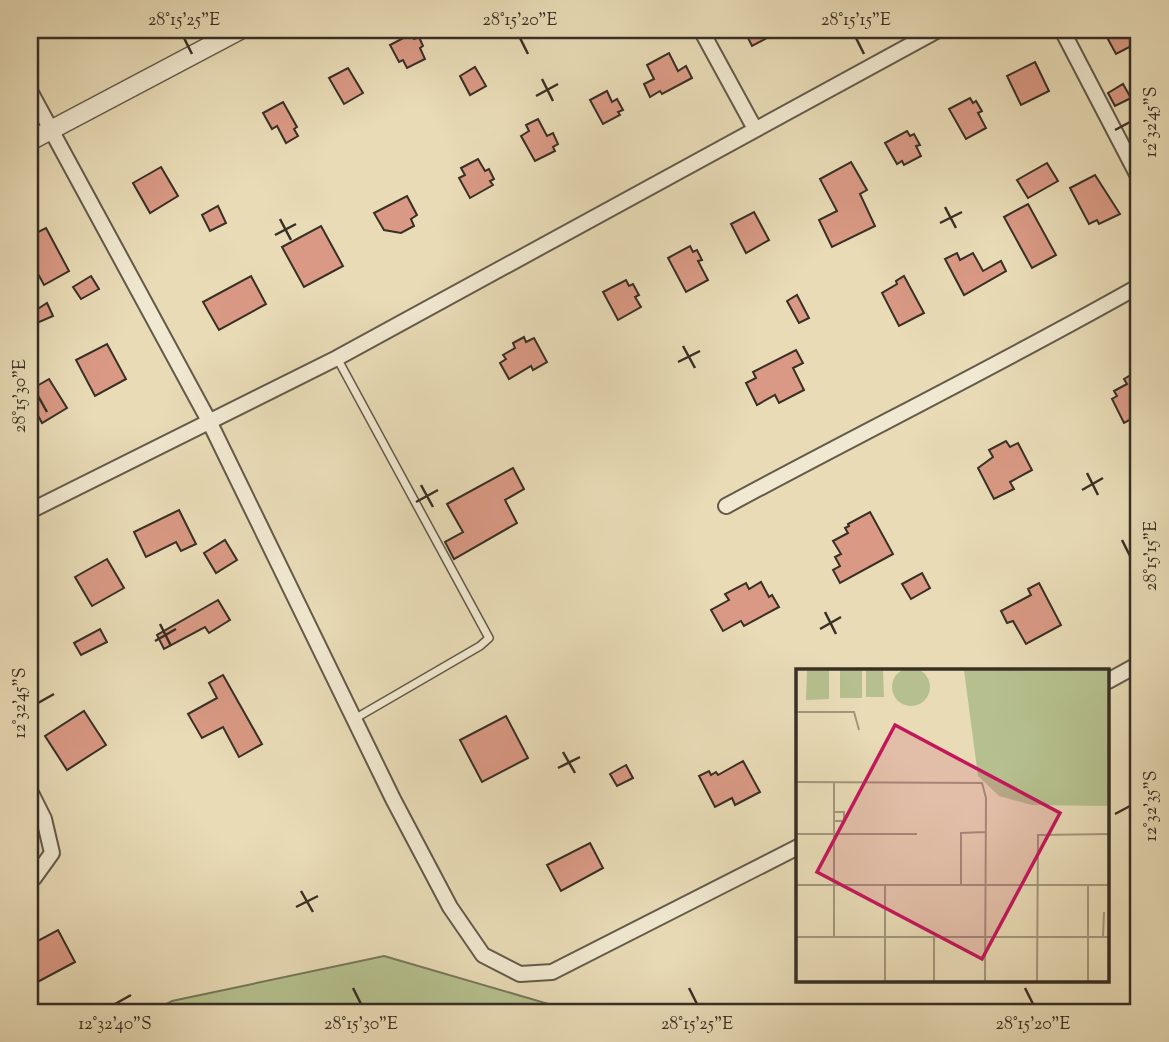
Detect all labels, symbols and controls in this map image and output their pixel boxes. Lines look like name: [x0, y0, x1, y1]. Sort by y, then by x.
text: 28°15'25"E: [148, 8, 220, 34]
text: 28°15'20"E: [483, 8, 558, 34]
text: 28°15'15"E: [821, 8, 891, 34]
text: 12°32'45"S: [1139, 87, 1165, 157]
text: 28°15'30"E: [8, 359, 34, 433]
text: 28°15'15"E: [1139, 521, 1165, 591]
text: 12°32'45"S: [8, 668, 34, 738]
inset map: [796, 669, 1110, 982]
text: 12°32'35"S: [1139, 771, 1165, 841]
text: 12°32'40"S: [78, 1012, 152, 1038]
text: 28°15'30"E: [324, 1012, 398, 1038]
text: 28°15'25"E: [661, 1012, 733, 1038]
text: 28°15'20"E: [996, 1012, 1071, 1038]

